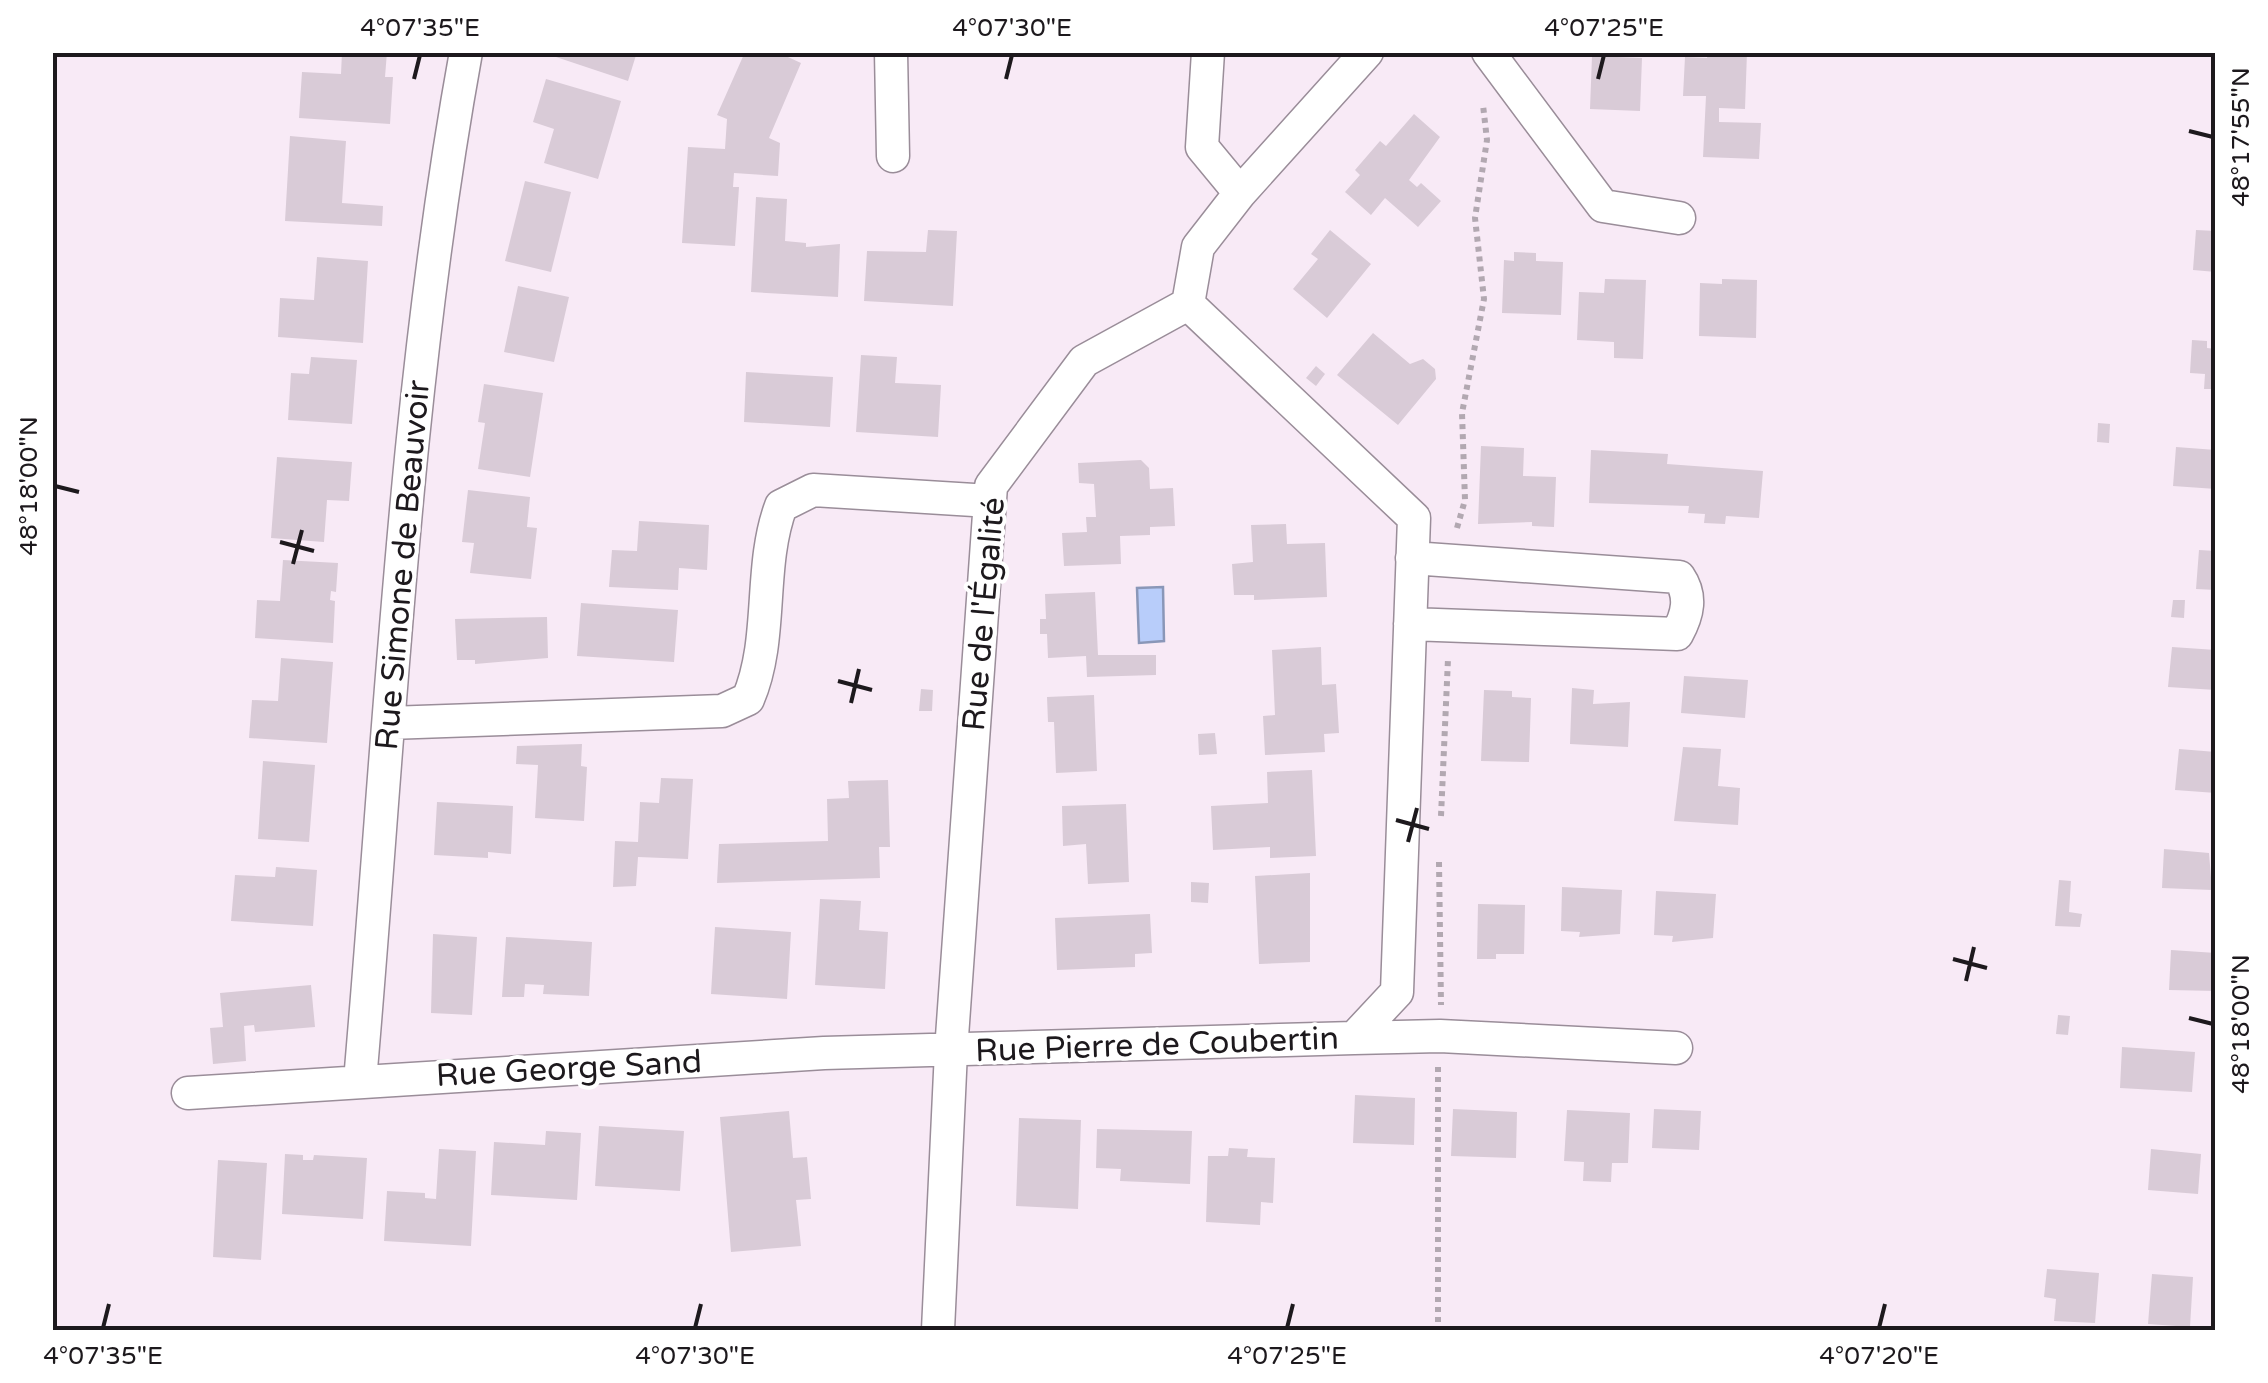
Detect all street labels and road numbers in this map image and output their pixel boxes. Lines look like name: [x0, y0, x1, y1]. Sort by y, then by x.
street label: Rue Simone de Beauvoir: [368, 378, 438, 752]
street label: Rue de l'Égalité: [955, 496, 1013, 733]
street label: Rue Pierre de Coubertin: [974, 1020, 1340, 1070]
street label: Rue George Sand: [435, 1043, 703, 1095]

